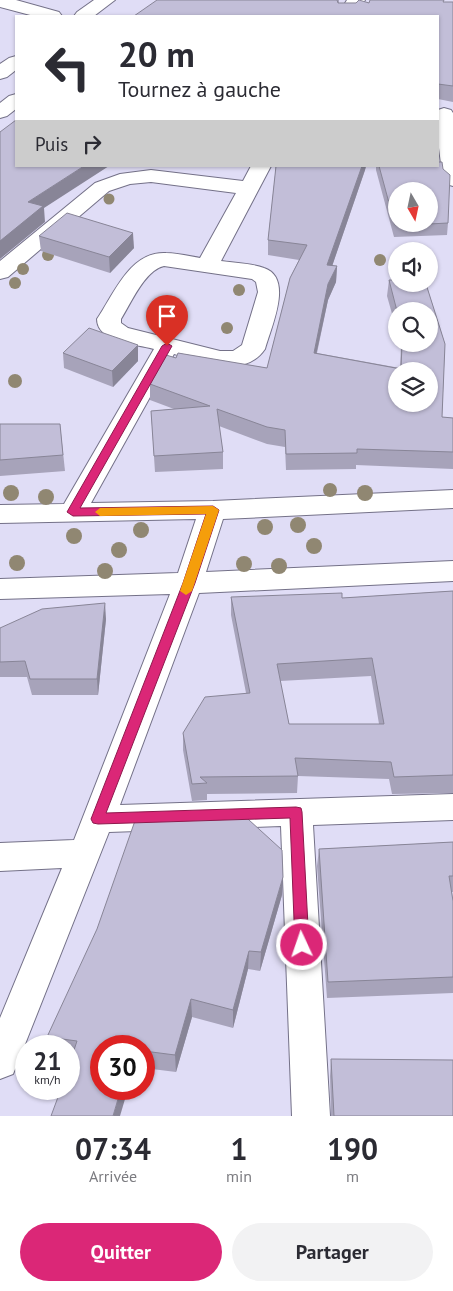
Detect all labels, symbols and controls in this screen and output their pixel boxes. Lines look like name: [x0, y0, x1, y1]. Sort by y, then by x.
text: 20 m: [118, 31, 195, 77]
icon: left: [35, 35, 100, 100]
text: Tournez à gauche: [118, 75, 281, 103]
icon: right: [78, 130, 106, 158]
text: Puis: [35, 132, 68, 156]
north arrow: [388, 182, 438, 232]
map controls: [388, 182, 438, 412]
button: sound: [388, 242, 438, 292]
pin: [146, 295, 188, 346]
icon: arrive: [153, 302, 181, 330]
button: search: [388, 302, 438, 352]
button: layers: [388, 362, 438, 412]
position arrow: [275, 918, 327, 970]
speed limit sign: 30: [90, 1035, 155, 1100]
text: 21: [33, 1045, 62, 1077]
text: km/h: [34, 1072, 61, 1087]
text: 07:34: [75, 1129, 151, 1168]
text: 1: [231, 1129, 248, 1168]
text: 190: [327, 1129, 378, 1168]
text: Arrivée: [89, 1166, 137, 1186]
text: min: [226, 1166, 252, 1186]
text: m: [346, 1166, 359, 1186]
button: Quitter: [20, 1223, 222, 1281]
button: Partager: [232, 1223, 433, 1281]

